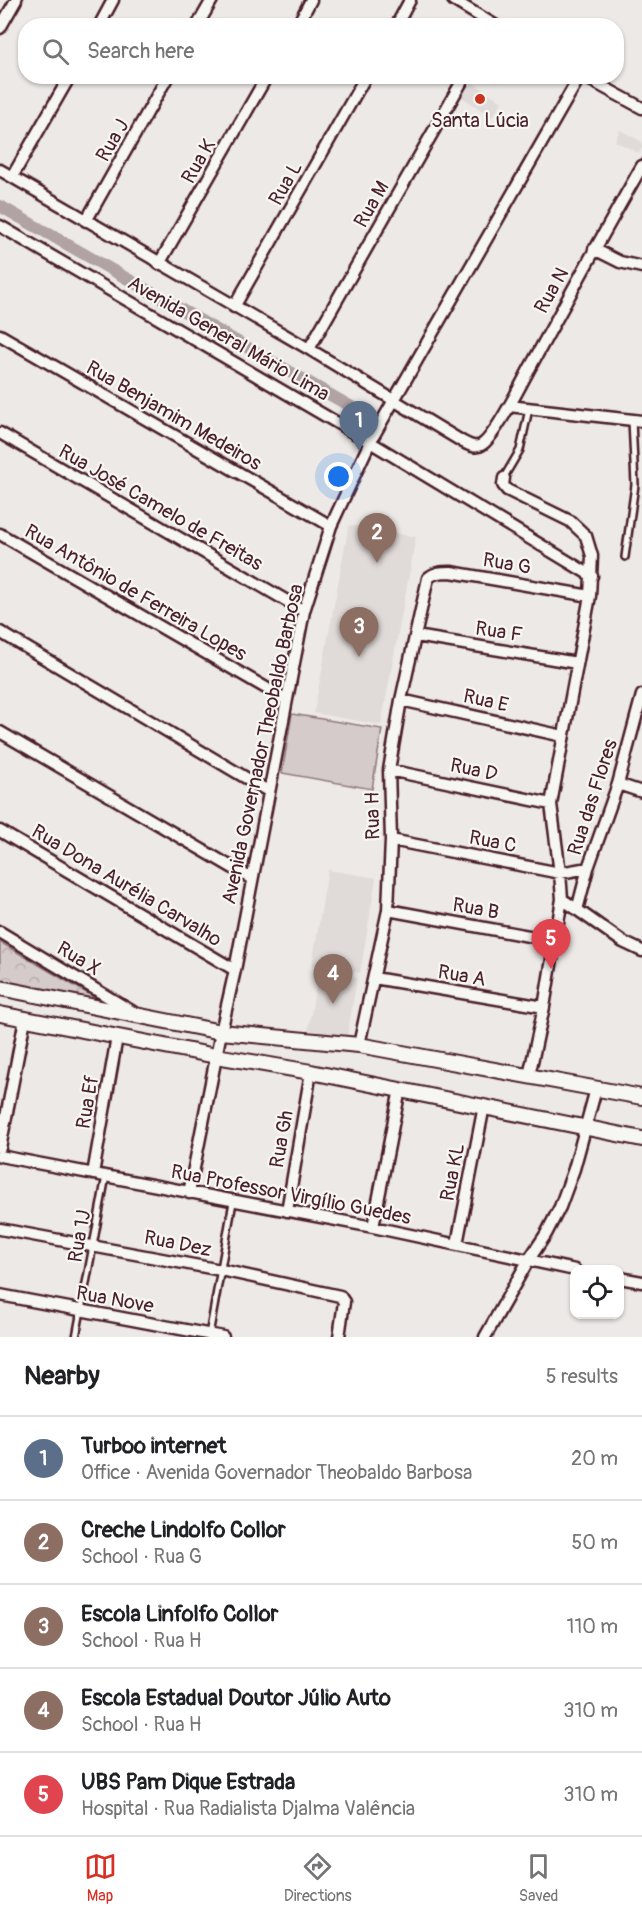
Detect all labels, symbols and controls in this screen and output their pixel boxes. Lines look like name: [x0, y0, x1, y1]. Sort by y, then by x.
search box: [18, 18, 624, 84]
icon: search: [39, 35, 72, 68]
text: Search here: [87, 37, 194, 65]
marker: Santa Lúcia: [473, 92, 487, 106]
place label: Santa Lúcia: [431, 108, 529, 133]
street label: Rua J: [90, 115, 134, 166]
street label: Rua K: [176, 134, 221, 188]
street label: Rua L: [263, 157, 308, 210]
street label: Rua M: [348, 176, 395, 232]
street label: Rua N: [529, 263, 574, 318]
street label: Avenida General Mário Lima: [123, 270, 334, 406]
street label: Rua Benjamim Medeiros: [82, 355, 266, 476]
pin: 1: [340, 402, 378, 451]
street label: Rua José Camelo de Freitas: [54, 439, 267, 576]
your location: [324, 462, 353, 491]
pin: 2: [358, 514, 397, 563]
street label: Rua Antônio de Ferreira Lopes: [20, 519, 251, 666]
street label: Rua G: [481, 547, 533, 580]
street label: Avenida Governador Theobaldo Barbosa: [216, 582, 309, 907]
pin: 3: [340, 608, 378, 657]
street label: Rua F: [474, 615, 524, 648]
street label: Rua E: [461, 683, 511, 718]
street label: Rua das Flores: [562, 736, 623, 858]
street label: Rua D: [448, 752, 500, 787]
street label: Rua H: [360, 792, 385, 840]
street label: Rua Dona Aurélia Carvalho: [27, 819, 227, 952]
street label: Rua C: [467, 825, 519, 858]
street label: Rua B: [451, 892, 501, 925]
pin: 5: [532, 920, 570, 969]
street label: Rua X: [52, 936, 105, 981]
pin: 4: [314, 954, 352, 1004]
street label: Rua A: [436, 959, 488, 992]
street label: Rua Ef: [71, 1073, 104, 1131]
street label: Rua Gh: [264, 1108, 299, 1170]
street label: Rua KL: [435, 1141, 470, 1203]
street label: Rua Professor Virgílio Guedes: [169, 1159, 413, 1230]
street label: Rua 1J: [63, 1208, 96, 1264]
street label: Rua Dez: [142, 1225, 214, 1262]
map controls: [570, 1265, 624, 1319]
button: locate: [570, 1265, 624, 1319]
street label: Rua Nove: [74, 1280, 156, 1319]
text: Nearby: [24, 1360, 100, 1392]
text: 5 results: [546, 1364, 618, 1389]
text: Turboo internet: [81, 1432, 226, 1460]
text: 1: [40, 1446, 47, 1471]
text: 20 m: [571, 1446, 618, 1471]
text: Office · Avenida Governador Theobaldo Barbosa: [81, 1460, 472, 1485]
text: Creche Lindolfo Collor: [81, 1516, 286, 1544]
text: 2: [38, 1530, 49, 1555]
text: 50 m: [571, 1530, 618, 1555]
text: School · Rua G: [81, 1544, 202, 1569]
text: Escola Linfolfo Collor: [81, 1600, 278, 1628]
text: 3: [38, 1614, 49, 1639]
text: 110 m: [567, 1614, 618, 1639]
text: School · Rua H: [81, 1628, 202, 1653]
text: Escola Estadual Doutor Júlio Auto: [81, 1684, 391, 1712]
text: 4: [38, 1698, 49, 1723]
text: 310 m: [563, 1698, 618, 1723]
text: School · Rua H: [81, 1712, 202, 1737]
text: UBS Pam Dique Estrada: [81, 1768, 295, 1796]
text: 5: [38, 1782, 49, 1807]
text: 310 m: [563, 1782, 618, 1807]
text: Hospital · Rua Radialista Djalma Valência: [81, 1796, 415, 1821]
tab: Map: [84, 1850, 117, 1906]
tab: Directions: [284, 1850, 352, 1906]
tab: Saved: [519, 1850, 558, 1906]

